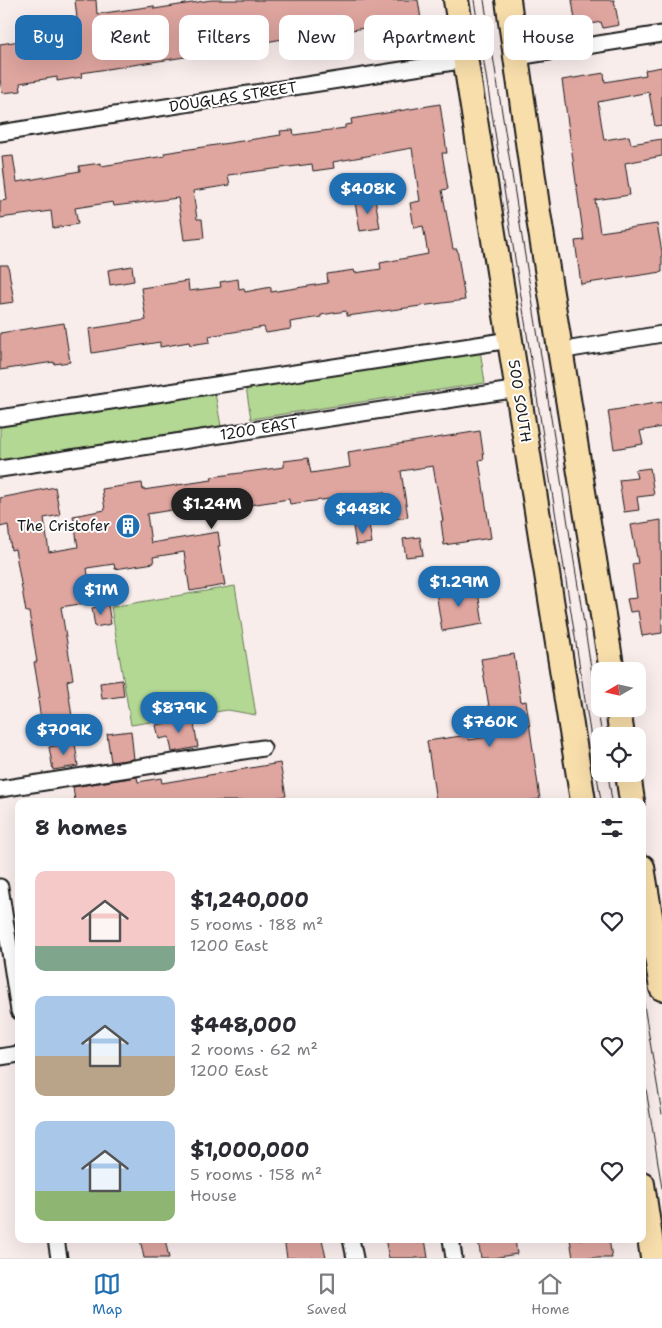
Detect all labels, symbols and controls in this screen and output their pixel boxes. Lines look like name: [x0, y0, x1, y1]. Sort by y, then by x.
chip: Buy: [15, 15, 82, 60]
chip: Rent: [92, 15, 169, 60]
chip: Filters: [179, 15, 269, 60]
chip: New: [279, 15, 354, 60]
chip: Apartment: [364, 15, 494, 60]
chip: House: [504, 15, 593, 60]
street label: DOUGLAS STREET: [168, 77, 298, 117]
pin: $408K: [333, 172, 403, 215]
text: $408K: [340, 178, 396, 199]
street label: 500 SOUTH: [504, 358, 536, 444]
street label: 1200 EAST: [219, 413, 299, 445]
pin: $1.24M: [171, 488, 253, 530]
pin: $448K: [328, 492, 398, 535]
text: $1.24M: [182, 493, 242, 514]
text: $448K: [335, 498, 391, 519]
building icon: The Cristofer: [115, 513, 141, 539]
place label: The Cristofer: [17, 516, 110, 536]
pin: $1.29M: [418, 566, 500, 608]
text: $1.29M: [429, 571, 489, 592]
pin: $1M: [77, 574, 125, 616]
text: $1M: [84, 579, 118, 600]
north arrow: [591, 662, 646, 718]
map controls: [591, 662, 646, 782]
pin: $879K: [144, 692, 214, 734]
text: $879K: [151, 697, 207, 718]
pin: $760K: [455, 706, 525, 748]
text: $760K: [463, 711, 517, 732]
pin: $709K: [29, 714, 99, 756]
text: $709K: [36, 719, 92, 740]
button: locate: [591, 727, 646, 782]
text: 8 homes: [35, 814, 127, 842]
icon: filters: [598, 814, 626, 842]
text: $1,240,000: [190, 886, 309, 914]
icon: home: [75, 891, 135, 951]
icon: heart: [598, 907, 626, 935]
text: 5 rooms · 188 m²: [190, 914, 323, 935]
text: 1200 East: [190, 935, 269, 956]
text: $448,000: [190, 1011, 297, 1039]
icon: home: [75, 1016, 135, 1076]
icon: heart: [598, 1032, 626, 1060]
text: 2 rooms · 62 m²: [190, 1039, 318, 1060]
text: 1200 East: [190, 1060, 269, 1081]
text: $1,000,000: [190, 1136, 309, 1164]
icon: home: [75, 1141, 135, 1201]
icon: heart: [598, 1157, 626, 1185]
text: 5 rooms · 158 m²: [190, 1164, 322, 1185]
text: House: [190, 1185, 237, 1206]
tab: Map: [92, 1270, 122, 1318]
tab: Saved: [307, 1270, 347, 1318]
tab: Home: [531, 1270, 570, 1318]

